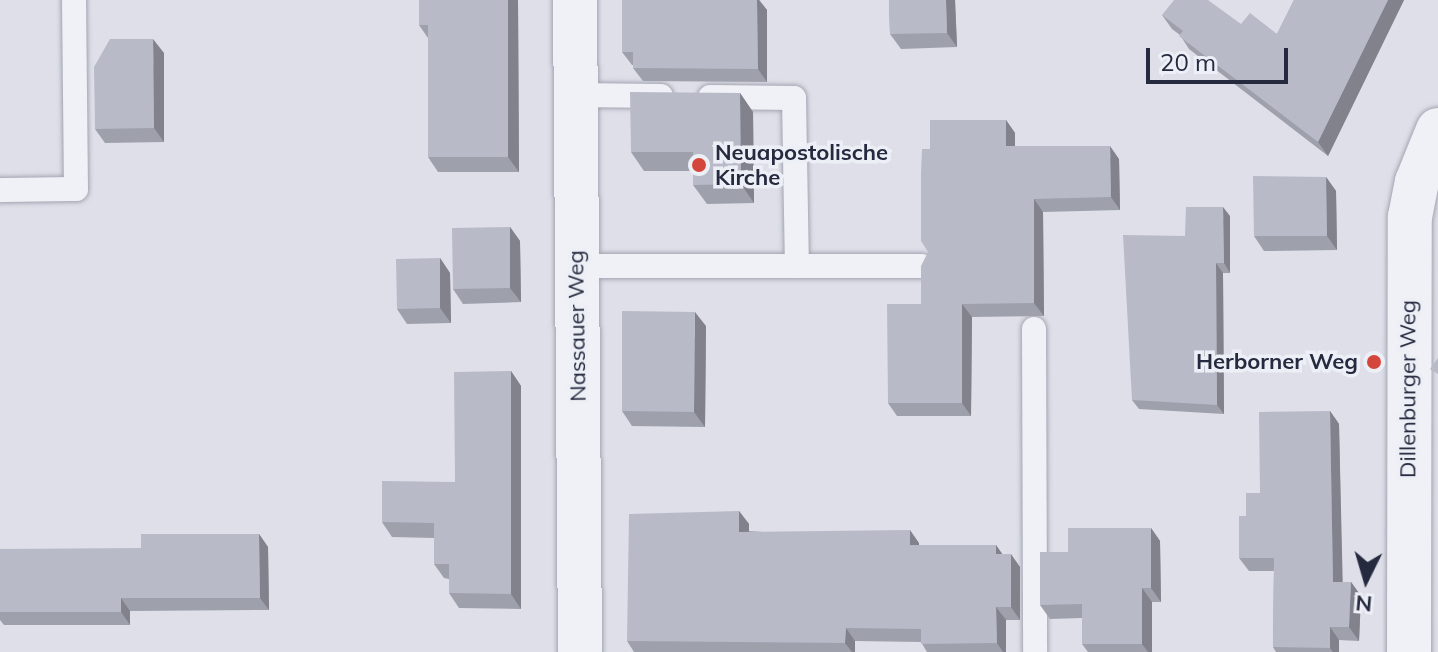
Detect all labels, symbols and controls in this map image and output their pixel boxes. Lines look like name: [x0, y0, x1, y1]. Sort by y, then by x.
scale bar: [1150, 32, 1292, 82]
text: 20 m: [1160, 47, 1216, 77]
place label: Neuapostolische Kirche: [715, 139, 888, 190]
marker: Neuapostolische Kirche: [690, 156, 708, 174]
street label: Nassauer Weg: [562, 250, 592, 402]
street label: Dillenburger Weg: [1395, 300, 1421, 478]
place label: Herborner Weg: [1196, 349, 1358, 375]
marker: Herborner Weg: [1365, 353, 1383, 371]
north arrow: [1326, 540, 1406, 620]
text: N: [1354, 589, 1373, 619]

